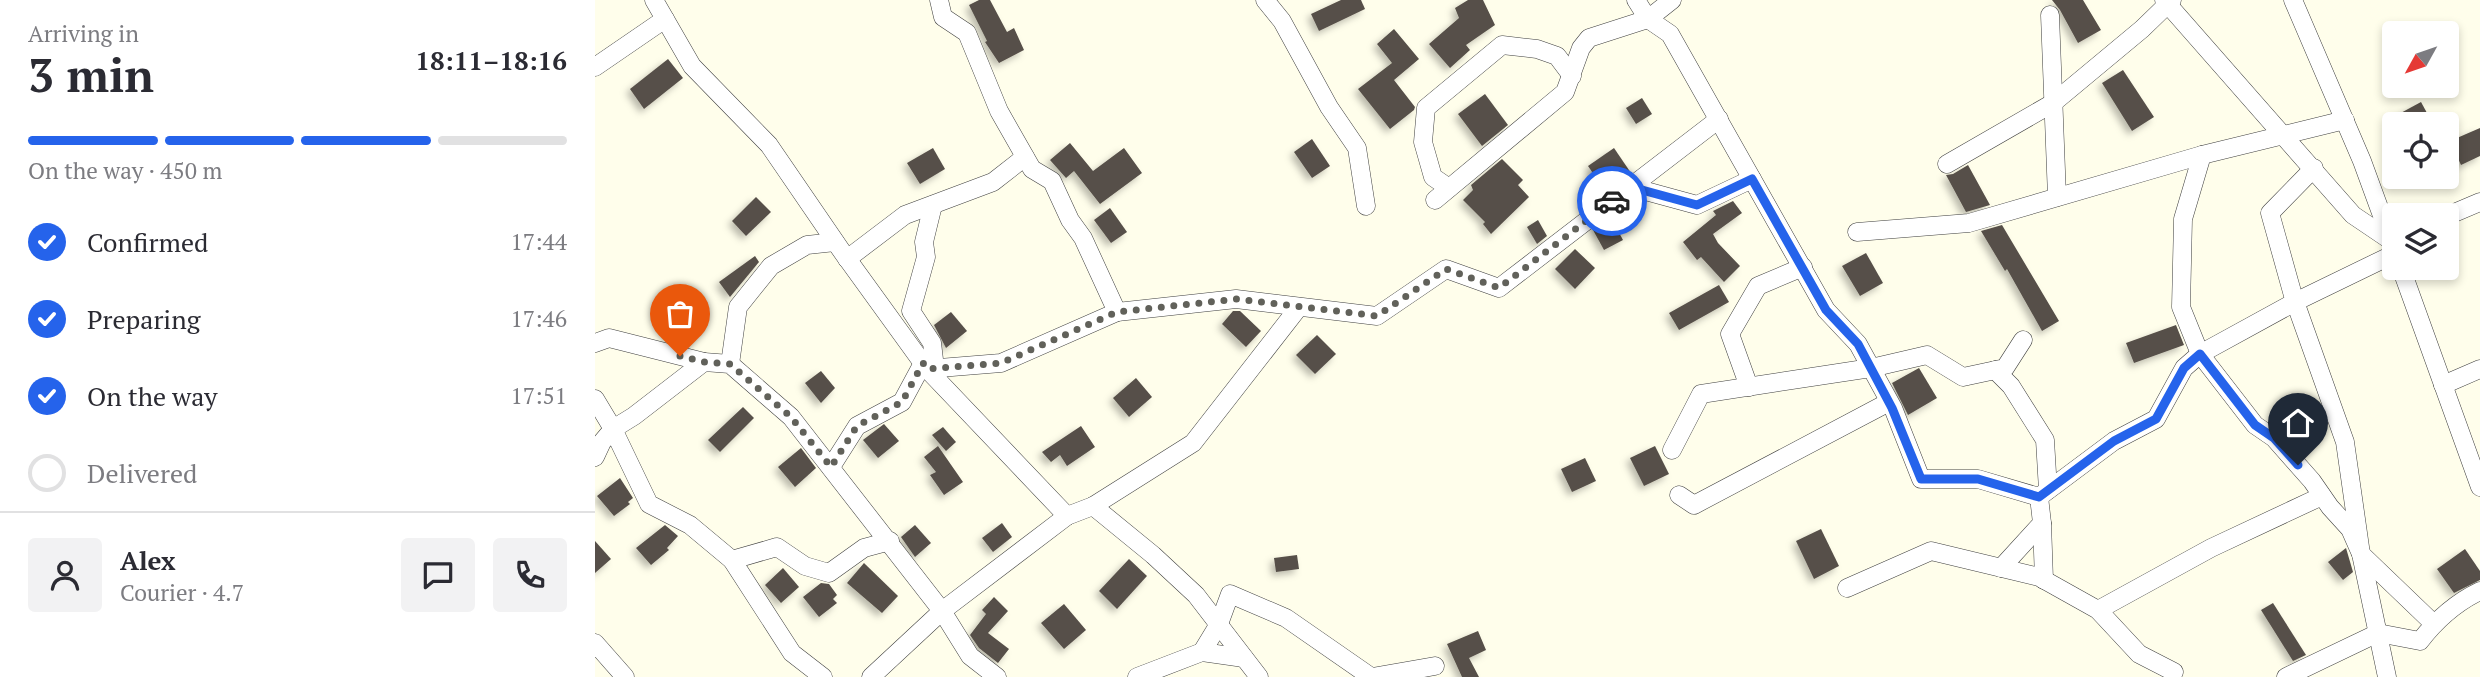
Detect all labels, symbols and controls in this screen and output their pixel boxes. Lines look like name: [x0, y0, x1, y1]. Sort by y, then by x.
text: Arriving in: [28, 18, 139, 49]
north arrow: [2382, 21, 2459, 98]
map controls: [2382, 21, 2459, 280]
text: 18:11–18:16: [415, 43, 567, 77]
text: 3 min: [28, 44, 154, 105]
button: locate: [2382, 112, 2459, 189]
text: On the way · 450 m: [28, 155, 222, 186]
courier: [1577, 166, 1647, 236]
icon: car: [1593, 182, 1631, 220]
button: layers: [2382, 203, 2459, 280]
icon: check: [28, 223, 66, 261]
text: Confirmed: [87, 225, 208, 259]
text: 17:44: [510, 226, 567, 257]
pin: [650, 284, 710, 356]
icon: bag: [661, 295, 699, 333]
icon: check: [28, 300, 66, 338]
text: Preparing: [87, 302, 200, 336]
text: 17:46: [510, 303, 567, 334]
icon: check: [28, 377, 66, 415]
text: On the way: [87, 379, 218, 413]
text: 17:51: [510, 380, 567, 411]
pin: [2268, 393, 2328, 465]
icon: home: [2279, 404, 2317, 442]
text: Delivered: [87, 456, 197, 490]
button: person: [28, 538, 102, 612]
button: chat: [401, 538, 475, 612]
button: phone: [493, 538, 567, 612]
text: Alex: [120, 543, 176, 577]
text: Courier · 4.7: [120, 577, 244, 608]

